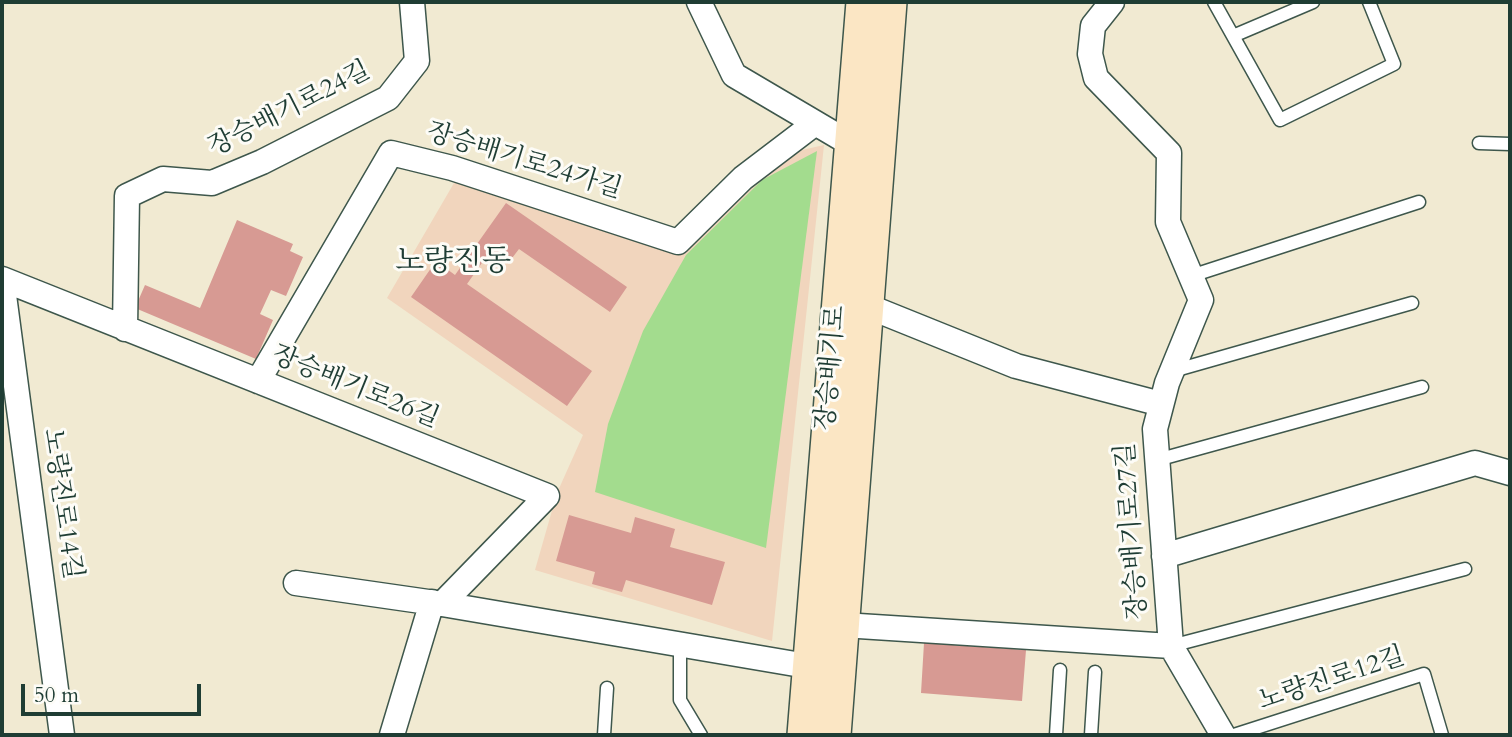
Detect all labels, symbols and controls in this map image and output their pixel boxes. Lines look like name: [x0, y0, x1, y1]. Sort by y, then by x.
street label: 장승배기로24길: [204, 56, 376, 164]
street label: 장승배기로24가길: [423, 117, 625, 207]
district label: 노량진동: [395, 245, 511, 281]
street label: 장승배기로: [811, 304, 853, 432]
street label: 장승배기로26길: [267, 340, 443, 436]
street label: 노량진로14길: [35, 426, 87, 582]
street label: 장승배기로27길: [1111, 441, 1155, 621]
street label: 노량진로12길: [1255, 642, 1409, 718]
scale bar: [24, 670, 205, 714]
text: 50 m: [34, 681, 79, 710]

